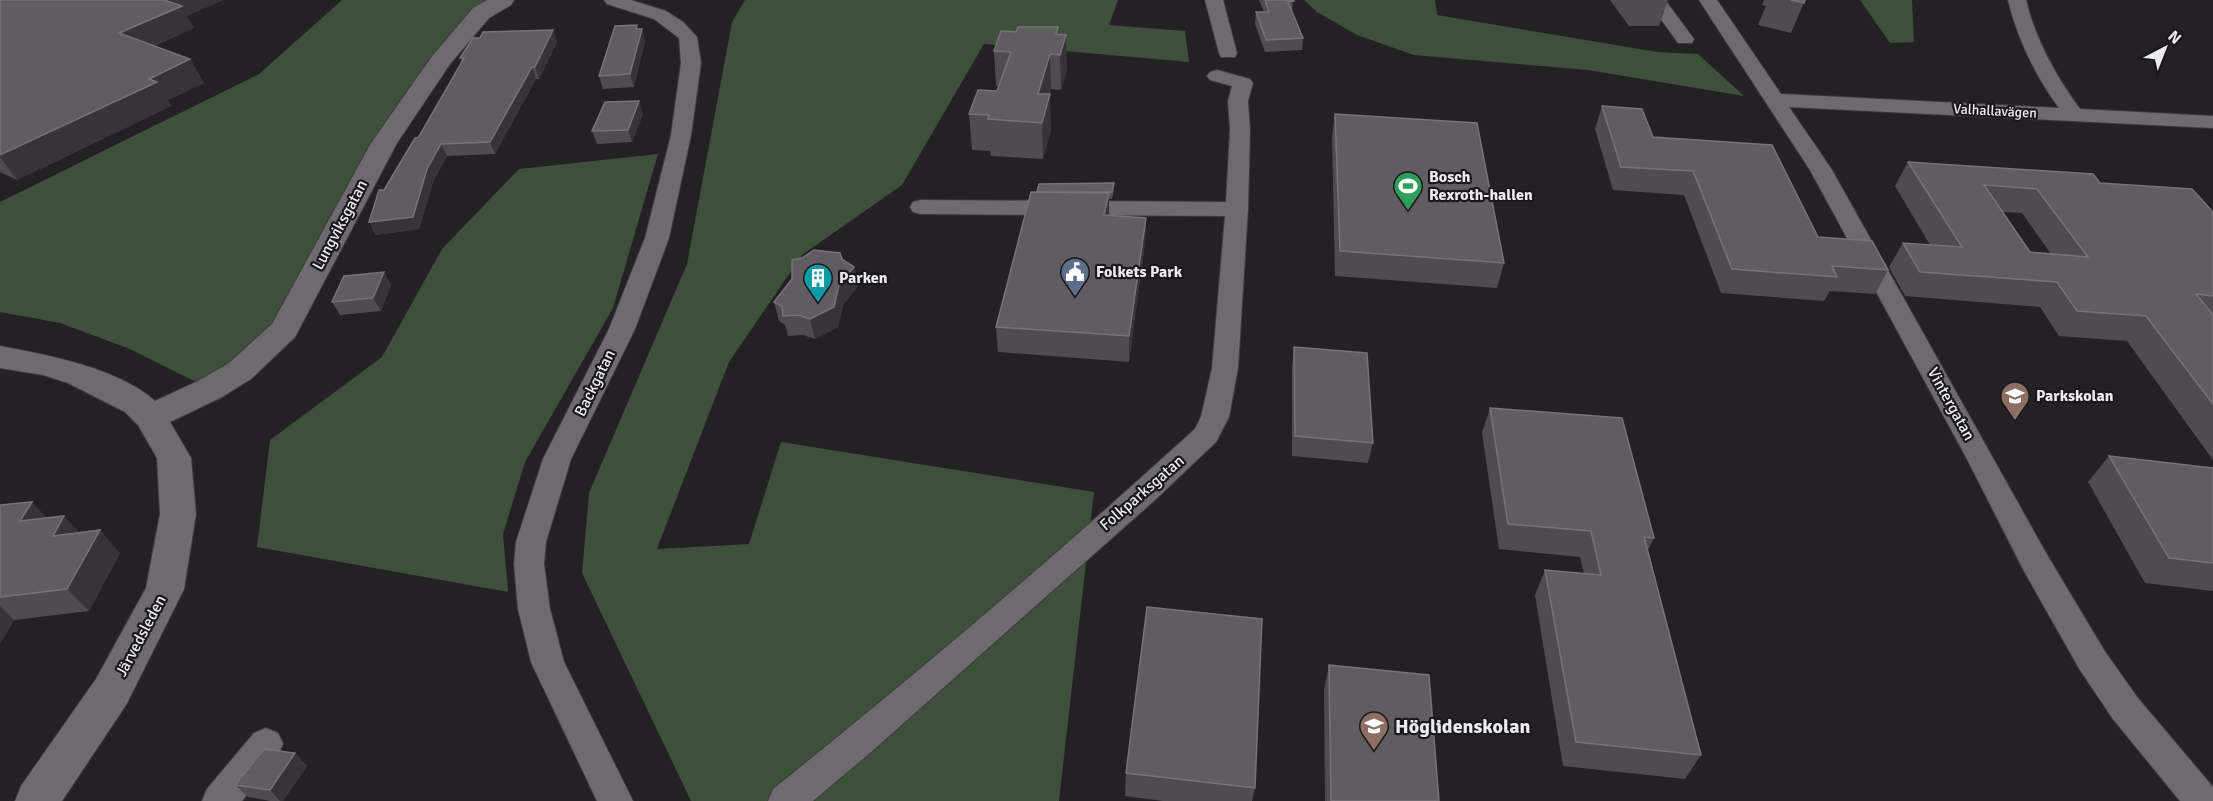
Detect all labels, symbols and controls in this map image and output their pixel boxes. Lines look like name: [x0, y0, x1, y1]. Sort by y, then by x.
north arrow: [2135, 18, 2195, 78]
text: N: [2164, 26, 2185, 49]
street label: Valhallavägen: [1953, 100, 2037, 122]
place label: Bosch Rexroth-hallen: [1429, 167, 1533, 205]
sports icon: Bosch Rexroth-hallen: [1392, 170, 1424, 212]
street label: Lungviksgatan: [308, 177, 372, 273]
public building icon: Folkets Park: [1059, 256, 1091, 298]
building icon: Parken: [802, 262, 834, 304]
place label: Folkets Park: [1096, 262, 1183, 282]
place label: Parken: [839, 268, 888, 288]
street label: Backgatan: [570, 346, 620, 420]
street label: Vintergatan: [1923, 364, 1979, 444]
school or university icon: Parkskolan: [1999, 380, 2031, 422]
place label: Parkskolan: [2036, 386, 2114, 406]
street label: Folkparksgatan: [1096, 451, 1188, 535]
street label: Järvedsleden: [111, 592, 171, 680]
school or university icon: Höglidenskolan: [1358, 710, 1390, 752]
place label: Höglidenskolan: [1395, 714, 1531, 739]

